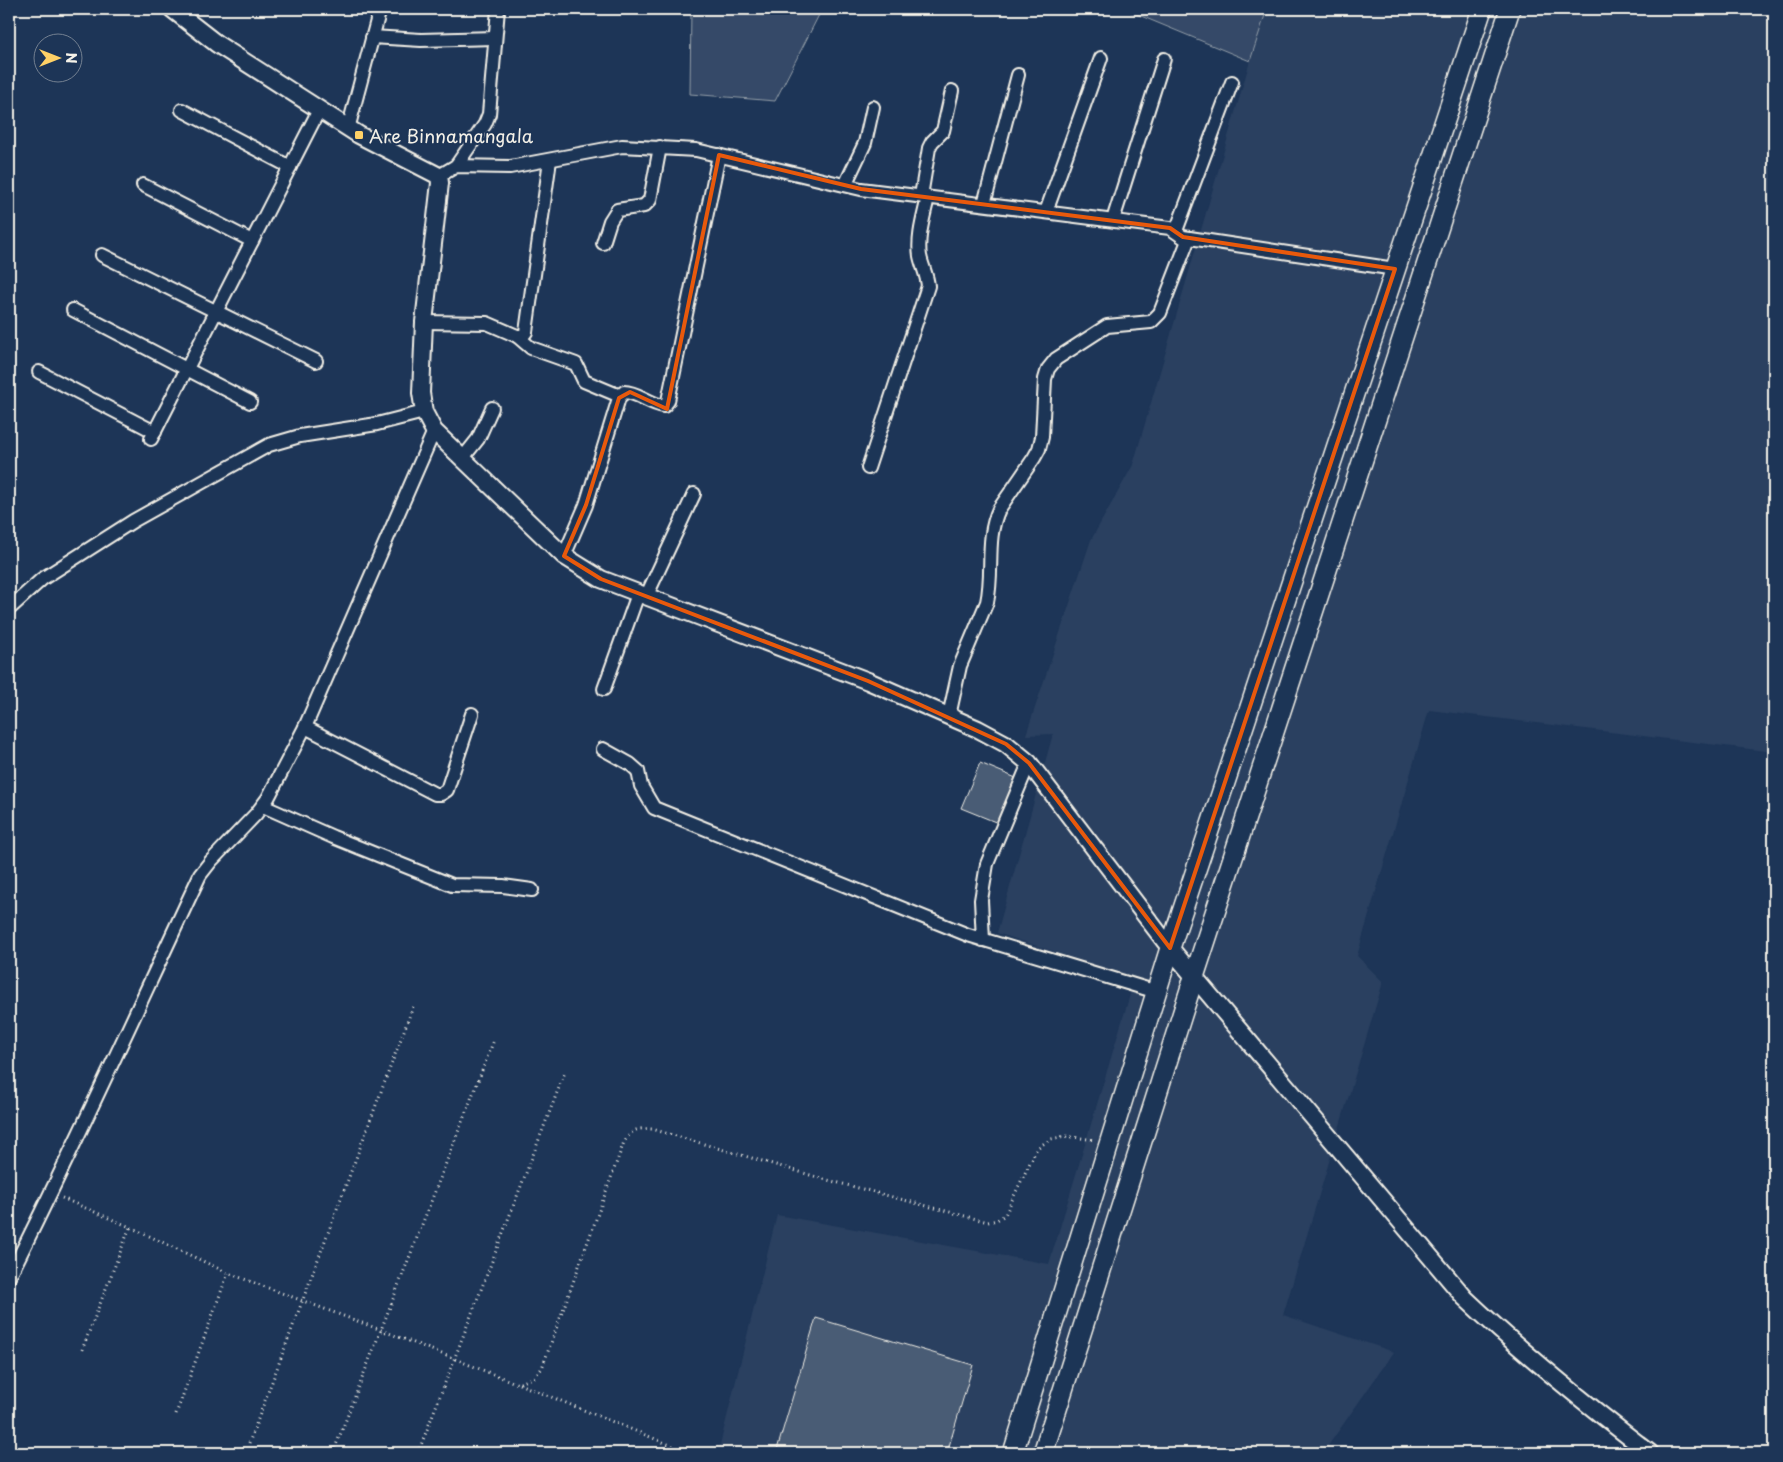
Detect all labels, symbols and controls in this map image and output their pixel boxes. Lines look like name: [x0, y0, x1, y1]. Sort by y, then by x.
north arrow: [32, 32, 82, 82]
text: N: [61, 52, 82, 64]
place label: Are Binnamangala: [369, 122, 534, 149]
marker: Are Binnamangala: [353, 129, 365, 141]

